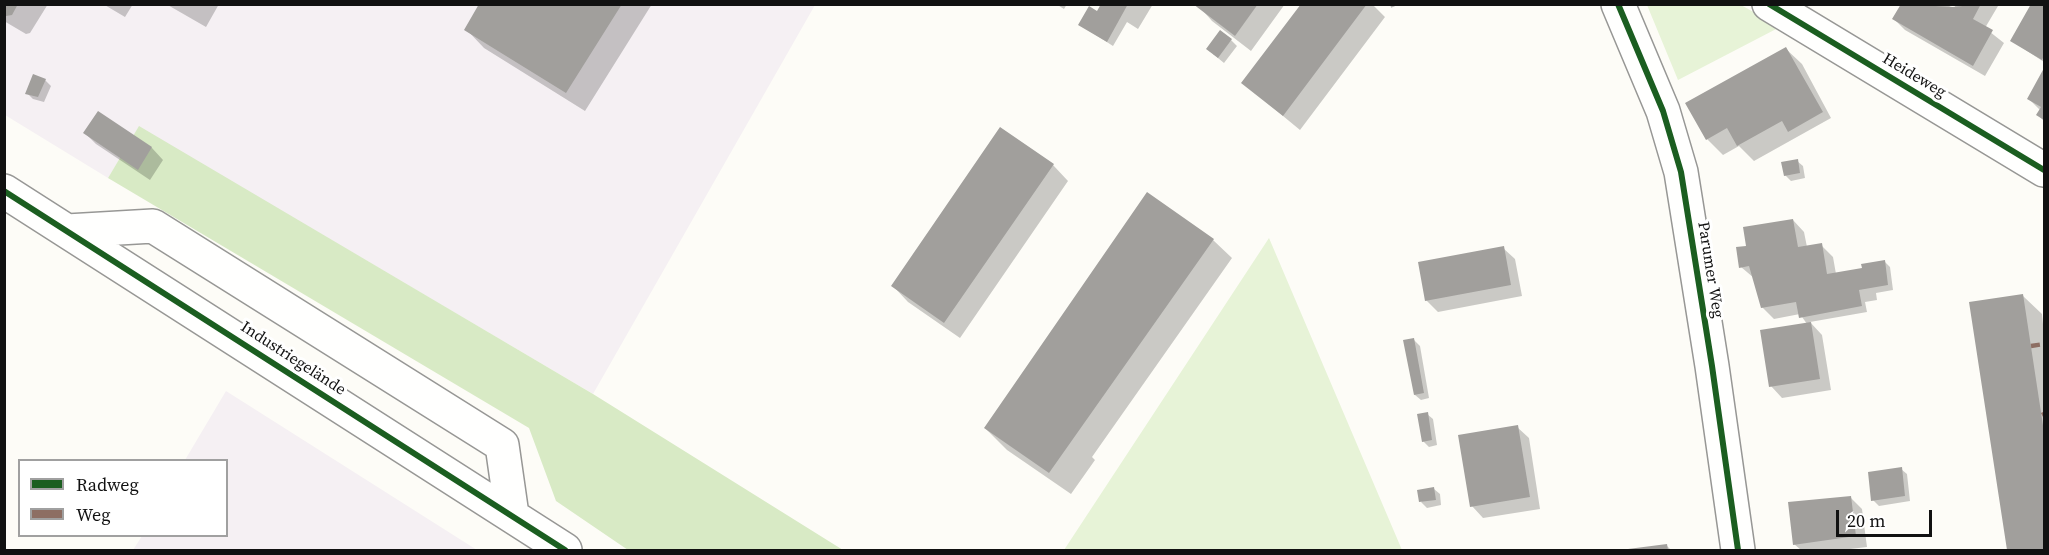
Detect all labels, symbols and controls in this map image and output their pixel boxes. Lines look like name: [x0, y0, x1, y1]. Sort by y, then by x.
street label: Heideweg: [1879, 50, 1949, 102]
street label: Parumer Weg: [1693, 220, 1727, 320]
street label: Industriegelände: [237, 318, 349, 400]
legend: [18, 459, 228, 537]
text: Radweg: [76, 472, 139, 497]
scale bar: [1839, 498, 1935, 536]
text: Weg: [76, 502, 111, 527]
text: 20 m: [1847, 508, 1885, 533]

